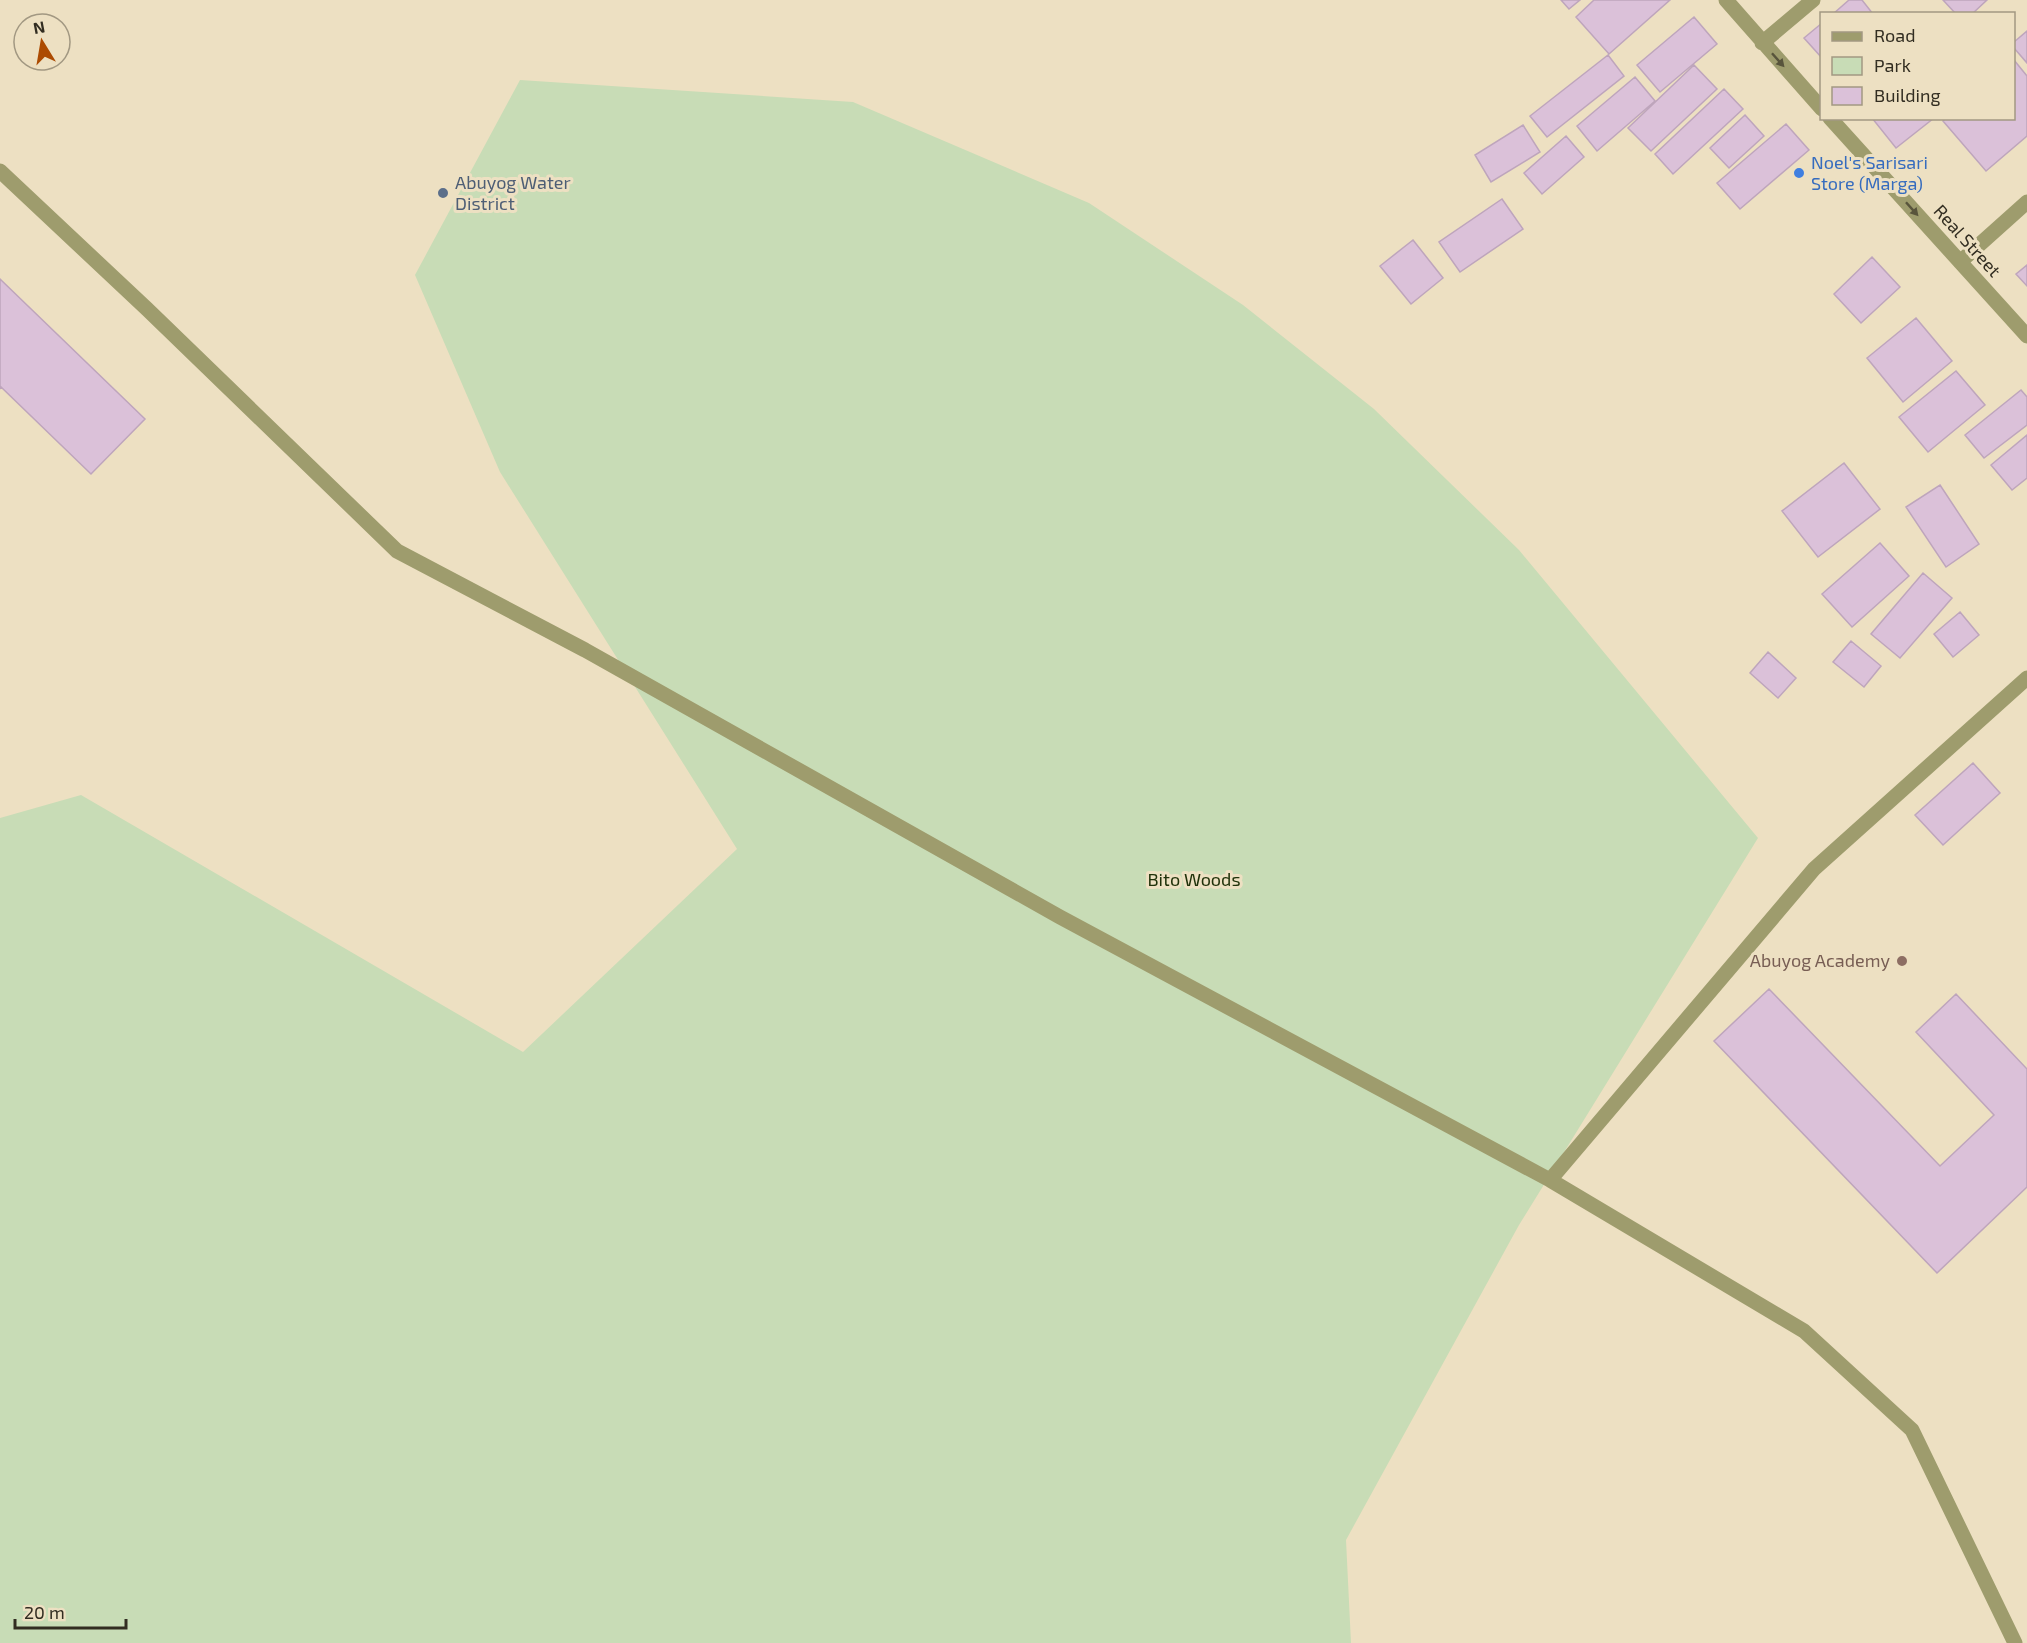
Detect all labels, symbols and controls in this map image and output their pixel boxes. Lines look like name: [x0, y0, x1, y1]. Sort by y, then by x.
north arrow: [12, 12, 72, 72]
legend: [1820, 12, 2015, 120]
text: N: [32, 16, 47, 37]
text: Road: [1874, 24, 1915, 46]
one-way arrow: [1771, 52, 1784, 67]
text: Park: [1874, 54, 1911, 76]
text: Building: [1874, 84, 1941, 106]
place label: Noel's Sarisari Store (Marga): [1811, 151, 1928, 194]
marker: Noel's Sarisari Store (Marga): [1792, 166, 1806, 180]
place label: Abuyog Water District: [455, 171, 571, 214]
marker: Abuyog Water District: [436, 186, 450, 200]
street label: Real Street: [1930, 200, 2006, 281]
one-way arrow: [1905, 201, 1918, 216]
park label: Bito Woods: [1147, 868, 1241, 890]
place label: Abuyog Academy: [1750, 949, 1890, 971]
marker: Abuyog Academy: [1895, 954, 1909, 968]
scale bar: [15, 1592, 126, 1630]
text: 20 m: [24, 1601, 65, 1623]

